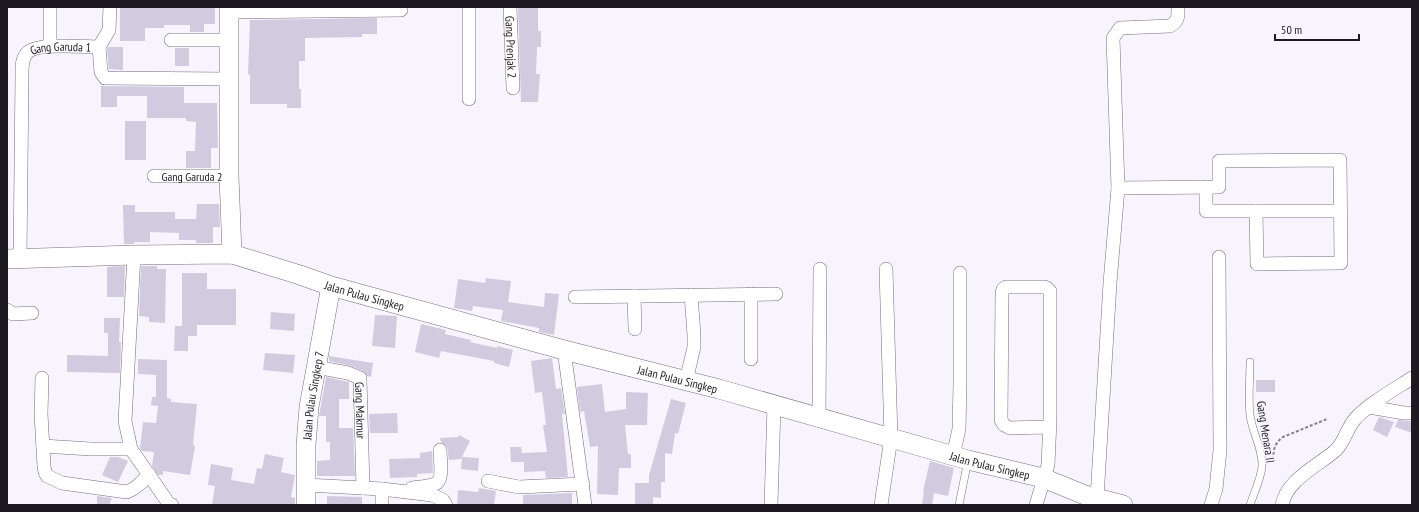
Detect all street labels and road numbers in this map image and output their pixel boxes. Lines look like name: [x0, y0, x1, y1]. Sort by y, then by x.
street label: Gang Prenjak 2: [503, 16, 520, 78]
street label: Gang Garuda 1: [28, 38, 91, 57]
street label: Gang Garuda 2: [162, 169, 222, 184]
street label: Jalan Pulau Singkep: [322, 277, 406, 313]
street label: Jalan Pulau Singkep 7: [299, 350, 327, 441]
street label: Jalan Pulau Singkep: [635, 361, 719, 396]
street label: Gang Makmur: [353, 382, 369, 440]
street label: Gang Menara II: [1254, 400, 1278, 464]
street label: Jalan Pulau Singkep: [947, 447, 1031, 482]

